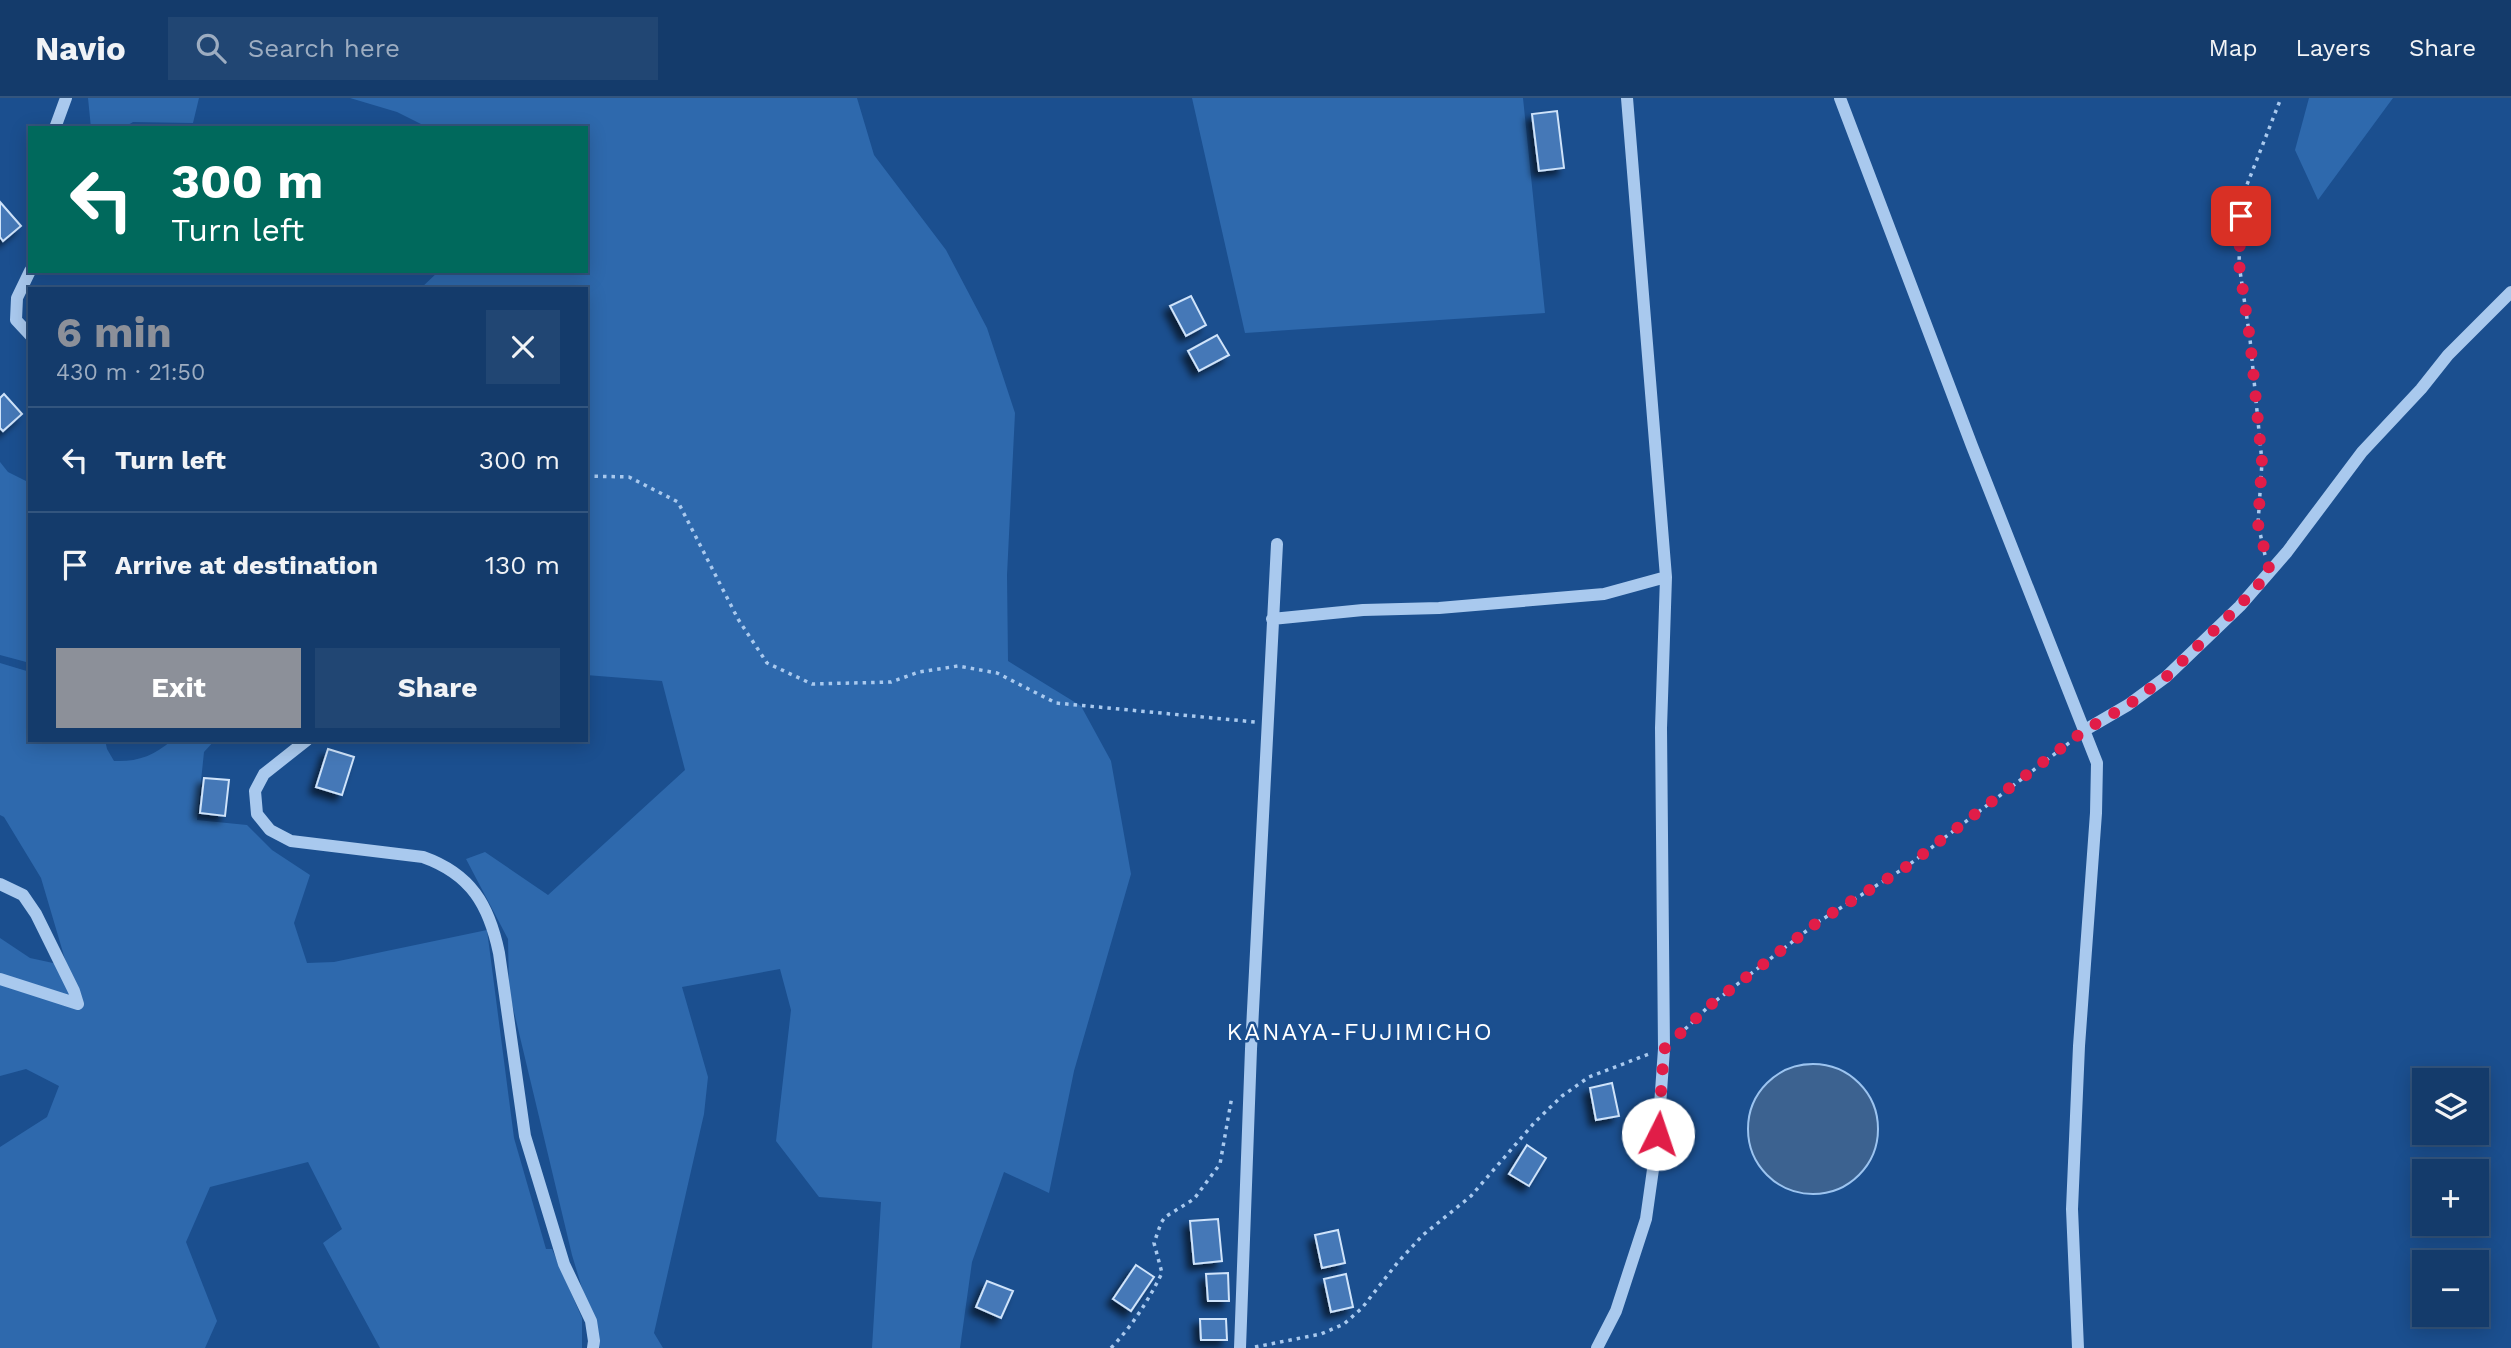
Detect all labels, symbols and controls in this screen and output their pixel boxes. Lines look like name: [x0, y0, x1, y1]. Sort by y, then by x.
search box: [168, 17, 658, 80]
text: Navio: [35, 29, 126, 68]
icon: search: [192, 29, 230, 67]
text: Search here: [248, 33, 400, 63]
text: Map: [2209, 34, 2257, 62]
text: Layers: [2295, 34, 2371, 62]
text: Share: [2409, 34, 2476, 62]
text: 300 m: [171, 152, 323, 210]
icon: left: [56, 154, 147, 245]
pin: [2211, 186, 2271, 246]
icon: arrive: [2222, 197, 2260, 235]
text: Turn left: [171, 211, 304, 249]
text: 6 min: [56, 308, 172, 357]
button: close: [486, 310, 560, 384]
text: 430 m · 21:50: [56, 359, 205, 386]
icon: left: [56, 441, 94, 479]
text: Turn left: [115, 445, 226, 475]
text: 300 m: [479, 445, 560, 475]
icon: arrive: [56, 546, 94, 584]
text: Arrive at destination: [115, 550, 378, 580]
text: 130 m: [485, 550, 560, 580]
button: Exit: [56, 648, 301, 728]
button: Share: [315, 648, 560, 728]
district label: KANAYA-FUJIMICHO: [1226, 1018, 1494, 1046]
map controls: [2412, 1068, 2489, 1327]
button: layers: [2412, 1068, 2489, 1145]
position arrow: [1621, 1097, 1695, 1171]
button: +: [2412, 1159, 2489, 1236]
button: −: [2412, 1250, 2489, 1327]

